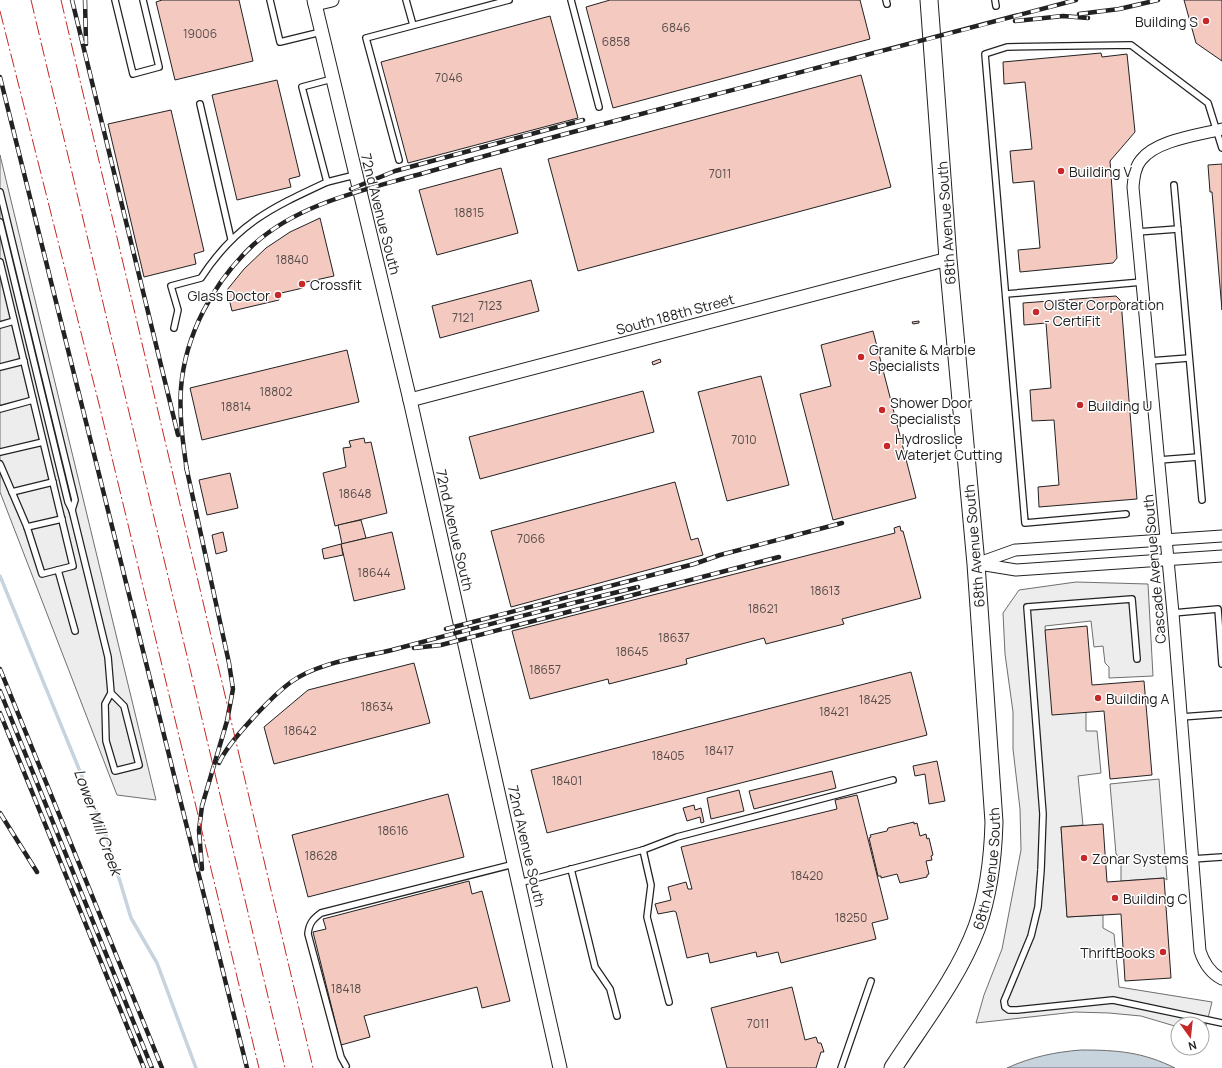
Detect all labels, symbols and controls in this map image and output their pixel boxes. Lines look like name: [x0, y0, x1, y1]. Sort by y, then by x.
place label: Building S: [1135, 12, 1198, 31]
marker: Building S: [1201, 16, 1211, 26]
house number: 6846: [662, 19, 690, 36]
house number: 19006: [183, 25, 217, 42]
house number: 6858: [602, 33, 630, 50]
house number: 7046: [435, 69, 463, 86]
street label: 72nd Avenue South: [357, 151, 405, 277]
street label: 68th Avenue South: [932, 161, 960, 285]
place label: Building V: [1069, 162, 1132, 181]
house number: 7011: [709, 165, 731, 182]
marker: Building V: [1056, 166, 1066, 176]
house number: 18815: [454, 204, 484, 221]
house number: 18840: [275, 251, 309, 268]
place label: Crossfit: [310, 275, 362, 294]
marker: Crossfit: [297, 279, 307, 289]
place label: Glass Doctor: [187, 286, 270, 305]
street label: South 188th Street: [614, 289, 737, 339]
marker: Glass Doctor: [273, 290, 283, 300]
place label: Olster Corporation - CertiFit: [1044, 295, 1164, 330]
house number: 7123: [478, 297, 502, 314]
marker: Olster Corporation - CertiFit: [1031, 307, 1041, 317]
house number: 7121: [452, 309, 474, 326]
place label: Granite & Marble Specialists: [869, 340, 976, 375]
marker: Granite & Marble Specialists: [856, 352, 866, 362]
house number: 18802: [260, 383, 293, 400]
place label: Shower Door Specialists: [890, 393, 972, 428]
place label: Building U: [1088, 396, 1152, 415]
house number: 18814: [221, 398, 251, 415]
marker: Building U: [1075, 400, 1085, 410]
marker: Shower Door Specialists: [877, 405, 887, 415]
place label: Hydroslice Waterjet Cutting: [895, 429, 1003, 464]
house number: 7010: [731, 431, 757, 448]
marker: Hydroslice Waterjet Cutting: [882, 441, 892, 451]
street label: 72nd Avenue South: [432, 467, 478, 593]
street label: 68th Avenue South: [959, 484, 989, 608]
house number: 18648: [338, 485, 372, 502]
street label: Cascade Avenue South: [1138, 494, 1170, 644]
house number: 7066: [517, 530, 545, 547]
house number: 18644: [357, 564, 391, 581]
house number: 18613: [810, 582, 840, 599]
house number: 18621: [748, 600, 778, 617]
house number: 18637: [658, 629, 690, 646]
house number: 18645: [615, 643, 649, 660]
house number: 18657: [529, 661, 561, 678]
place label: Building A: [1106, 689, 1169, 708]
house number: 18425: [859, 691, 891, 708]
marker: Building A: [1093, 693, 1103, 703]
house number: 18634: [361, 698, 393, 715]
house number: 18421: [819, 703, 849, 720]
house number: 18642: [283, 722, 317, 739]
house number: 18417: [704, 742, 734, 759]
house number: 18405: [652, 747, 685, 764]
water label: Lower Mill Creek: [69, 766, 128, 880]
house number: 18401: [552, 772, 582, 789]
street label: 72nd Avenue South: [504, 783, 550, 909]
street label: 68th Avenue South: [967, 807, 1004, 932]
house number: 18616: [377, 822, 409, 839]
house number: 18628: [305, 847, 337, 864]
place label: Zonar Systems: [1092, 849, 1189, 868]
marker: Zonar Systems: [1079, 853, 1089, 863]
house number: 18420: [791, 867, 823, 884]
place label: Building C: [1123, 889, 1187, 908]
marker: Building C: [1110, 893, 1120, 903]
house number: 18250: [835, 909, 867, 926]
place label: ThriftBooks: [1080, 943, 1155, 962]
marker: ThriftBooks: [1158, 947, 1168, 957]
house number: 18418: [331, 980, 361, 997]
house number: 7011: [747, 1015, 769, 1032]
north arrow: [1170, 1016, 1210, 1056]
text: N: [1187, 1038, 1198, 1054]

